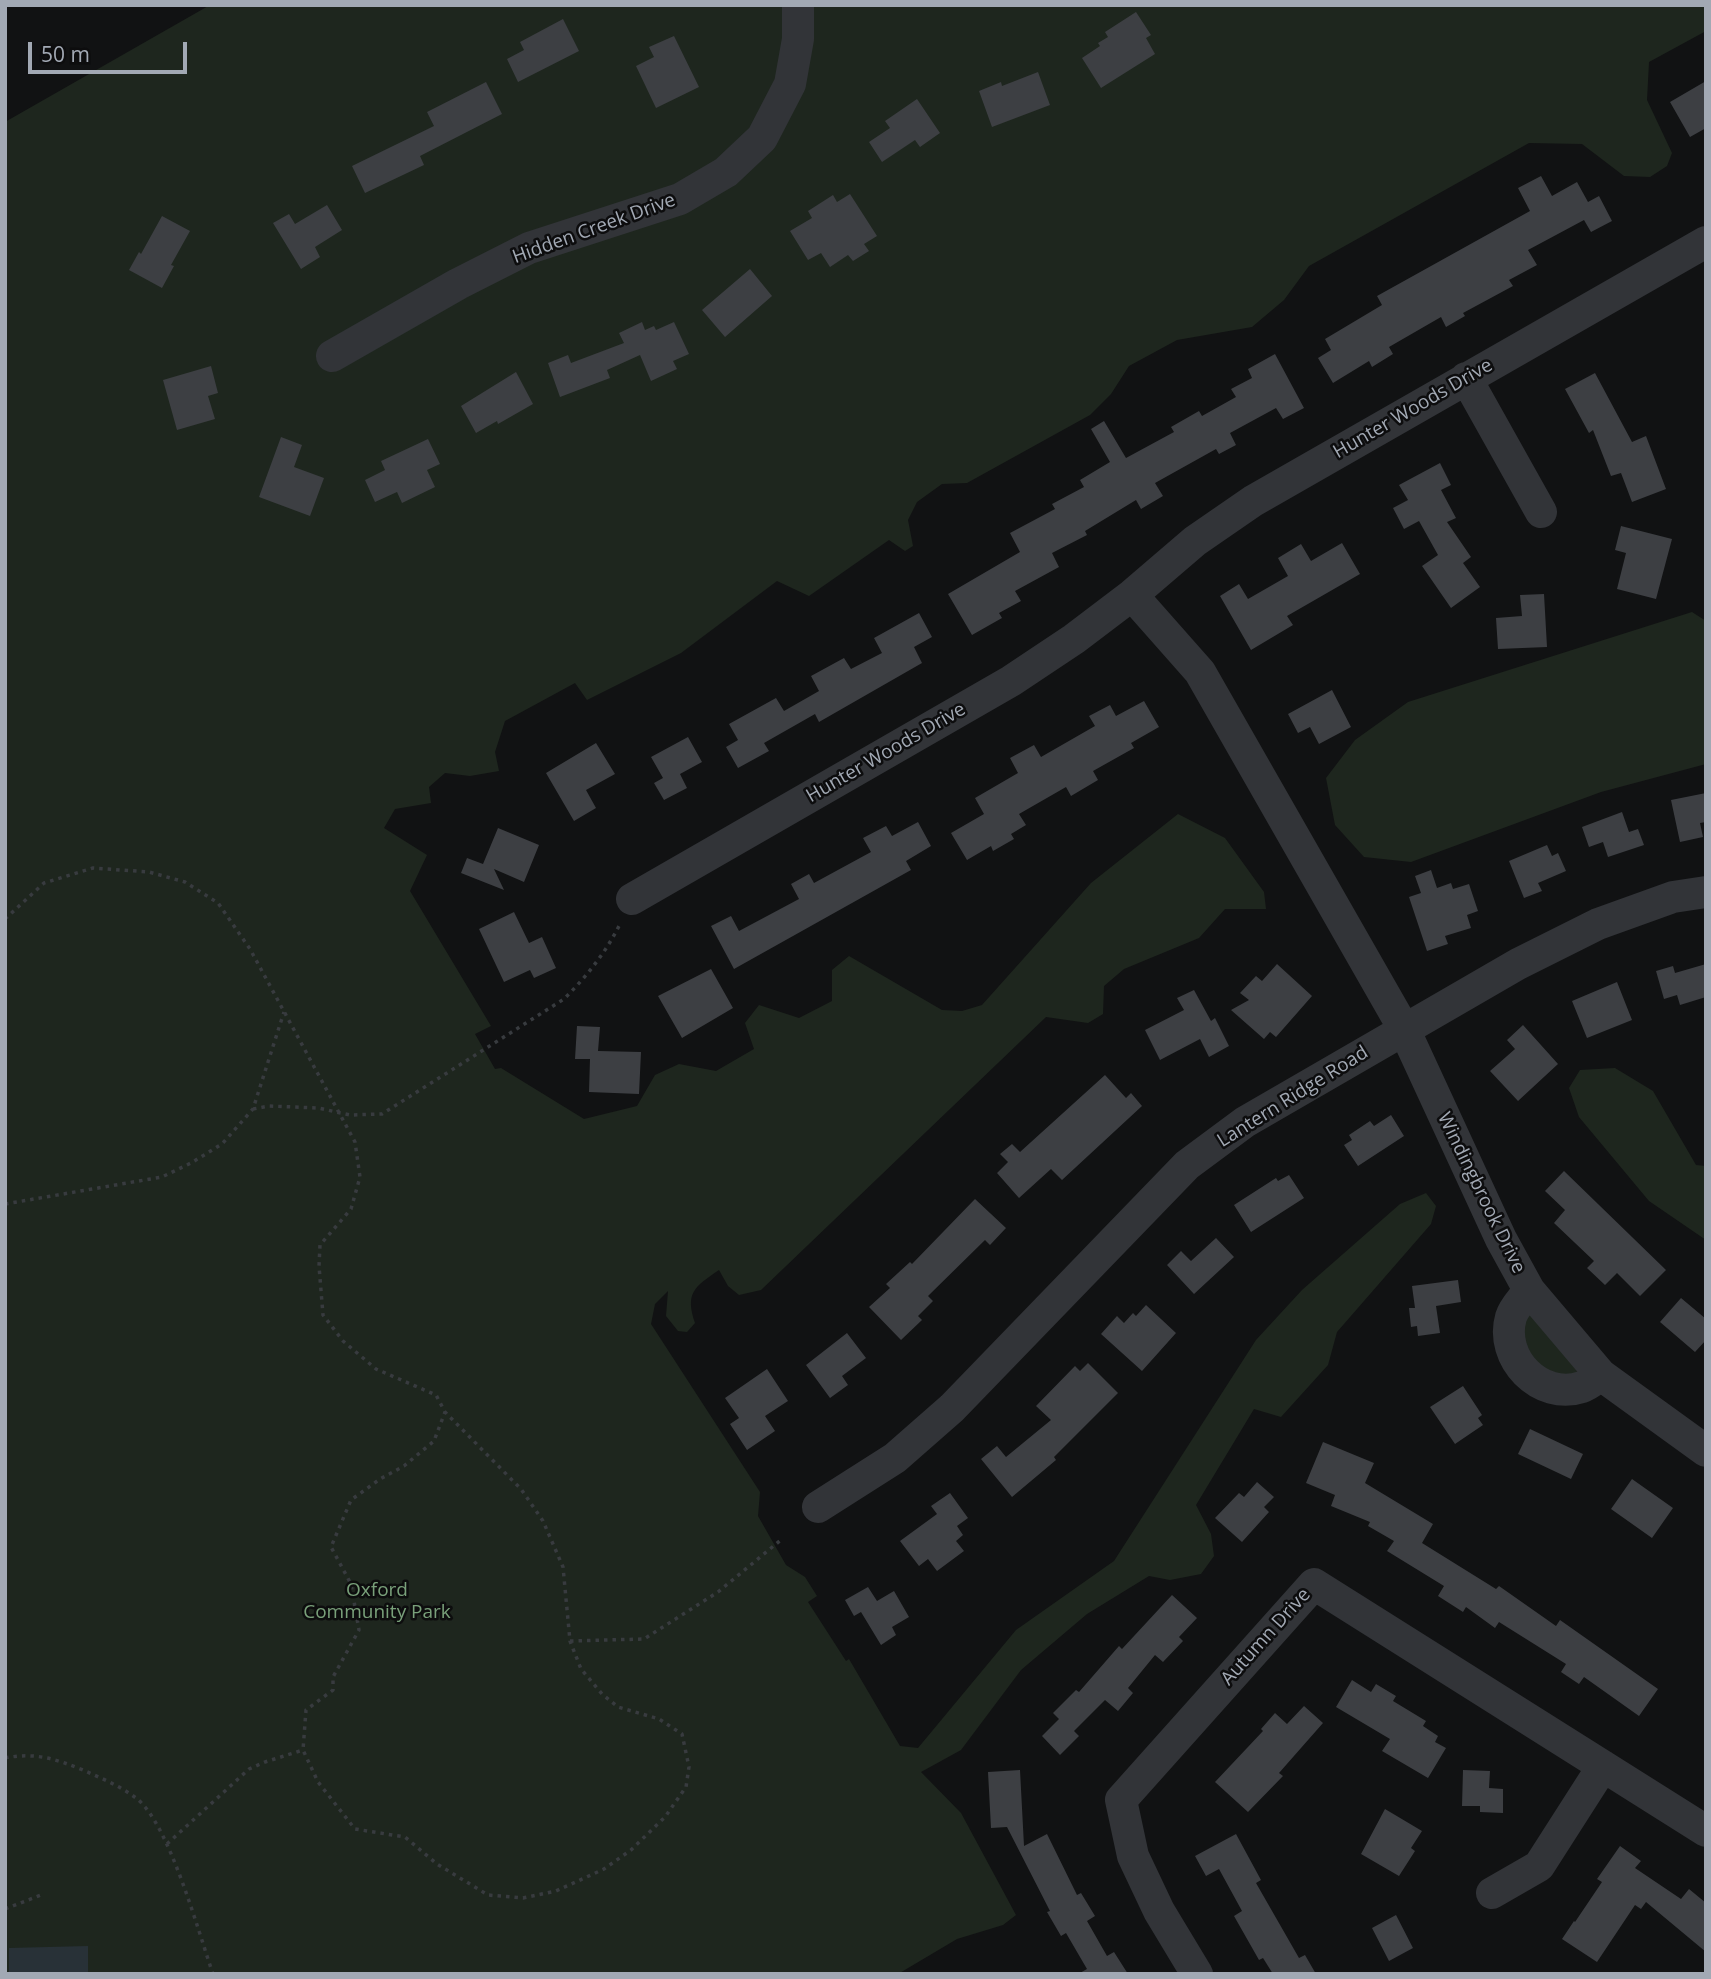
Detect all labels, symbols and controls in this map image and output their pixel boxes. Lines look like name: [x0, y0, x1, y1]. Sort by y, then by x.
scale bar: [32, 28, 191, 72]
text: 50 m: [41, 40, 90, 68]
street label: Hidden Creek Drive: [509, 189, 679, 269]
street label: Hunter Woods Drive: [1329, 354, 1497, 464]
street label: Hunter Woods Drive: [802, 698, 970, 808]
street label: Lantern Ridge Road: [1213, 1041, 1373, 1153]
street label: Windingbrook Drive: [1432, 1109, 1530, 1277]
park label: Oxford Community Park: [303, 1580, 451, 1624]
street label: Autumn Drive: [1216, 1584, 1316, 1690]

